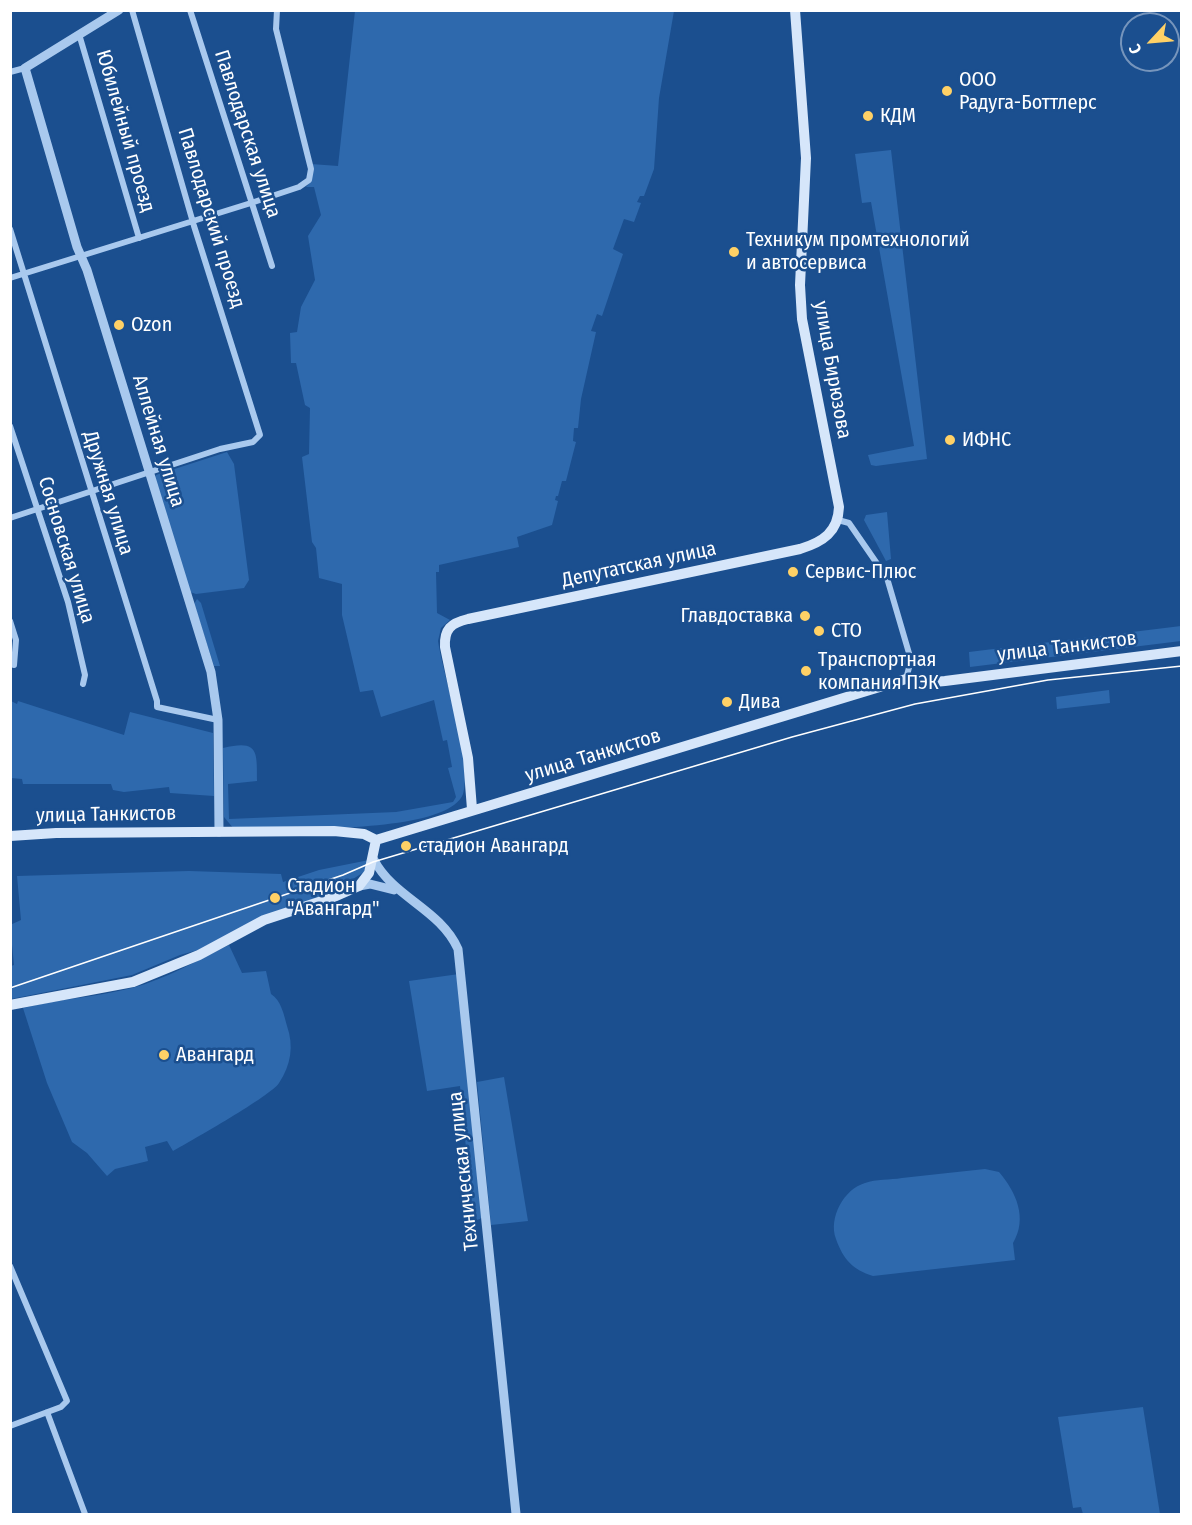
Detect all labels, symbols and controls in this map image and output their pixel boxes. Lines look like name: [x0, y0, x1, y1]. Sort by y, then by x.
north arrow: [1120, 12, 1180, 72]
text: С: [1125, 41, 1146, 57]
street label: Юбилейный проезд: [90, 47, 160, 215]
street label: Павлодарская улица: [209, 47, 285, 221]
place label: ООО Радуга-Боттлерс: [959, 68, 1097, 115]
marker: ООО Радуга-Боттлерс: [940, 84, 954, 98]
place label: КДМ: [880, 104, 916, 128]
marker: КДМ: [861, 109, 875, 123]
street label: Павлодарский проезд: [172, 125, 250, 311]
place label: Техникум промтехнологий и автосервиса: [746, 228, 970, 275]
marker: Техникум промтехнологий и автосервиса: [727, 245, 741, 259]
street label: улица Бирюзова: [808, 299, 856, 441]
place label: Ozon: [131, 313, 172, 337]
marker: Ozon: [112, 318, 126, 332]
street label: Аллейная улица: [127, 372, 189, 510]
street label: Дружная улица: [78, 428, 138, 558]
place label: ИФНС: [962, 428, 1011, 452]
marker: ИФНС: [943, 433, 957, 447]
street label: Сосновская улица: [32, 474, 100, 626]
street label: Депутатская улица: [560, 537, 718, 593]
place label: Сервис-Плюс: [805, 560, 916, 584]
marker: Сервис-Плюс: [786, 565, 800, 579]
place label: Главдоставка: [681, 604, 793, 628]
marker: Главдоставка: [798, 609, 812, 623]
place label: СТО: [831, 619, 862, 643]
marker: СТО: [812, 624, 826, 638]
street label: улица Танкистов: [996, 627, 1138, 667]
place label: Транспортная компания ПЭК: [818, 648, 939, 695]
marker: Транспортная компания ПЭК: [799, 664, 813, 678]
place label: Дива: [739, 690, 781, 714]
marker: Дива: [720, 695, 734, 709]
street label: улица Танкистов: [522, 724, 664, 788]
street label: улица Танкистов: [36, 802, 176, 828]
place label: стадион Авангард: [418, 834, 569, 858]
marker: стадион Авангард: [399, 839, 413, 853]
place label: Стадион "Авангард": [287, 874, 380, 921]
marker: Стадион "Авангард": [268, 891, 282, 905]
place label: Авангард: [176, 1043, 254, 1067]
marker: Авангард: [157, 1048, 171, 1062]
street label: Техническая улица: [444, 1090, 484, 1252]

